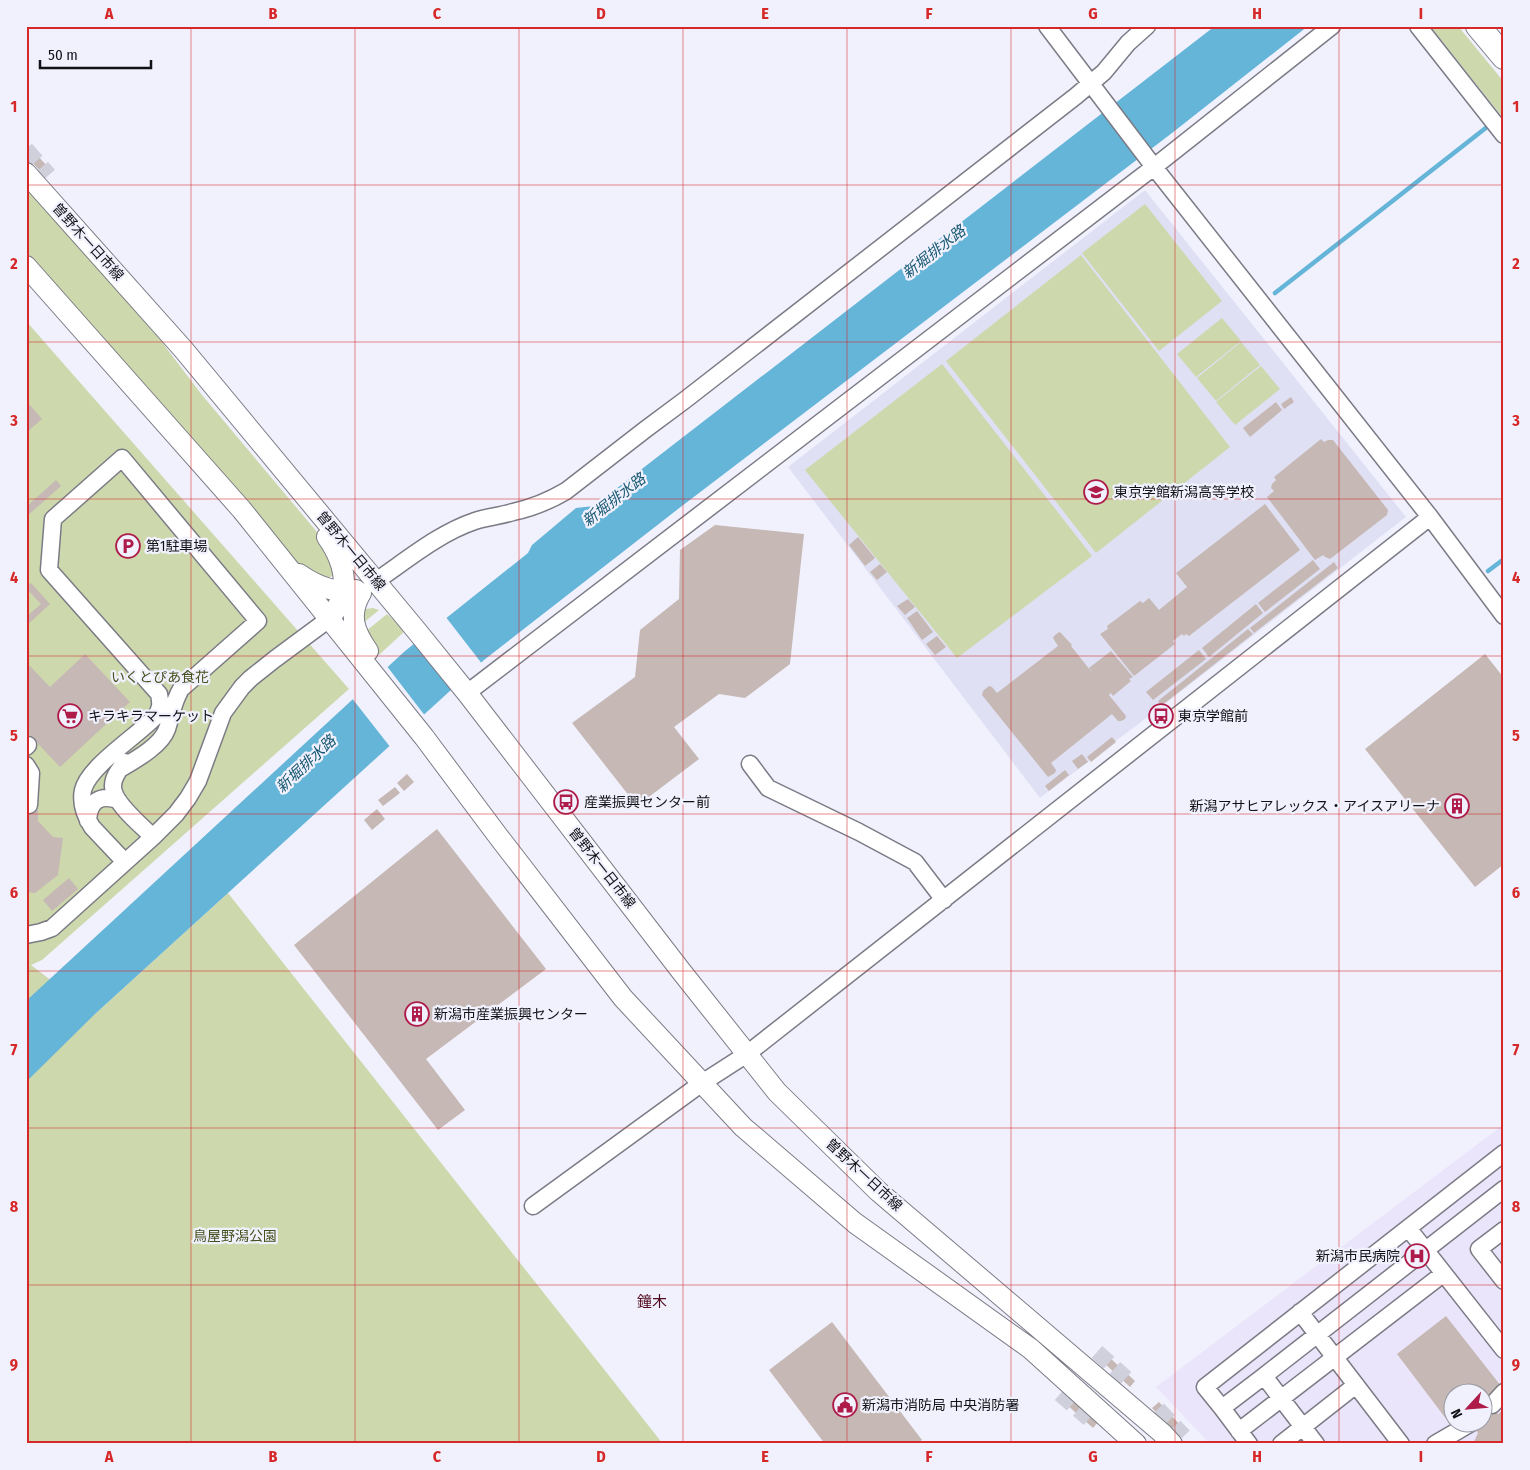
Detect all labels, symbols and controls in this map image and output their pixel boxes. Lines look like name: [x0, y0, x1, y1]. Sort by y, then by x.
text: A: [104, 4, 114, 23]
text: B: [269, 4, 278, 23]
text: C: [433, 4, 442, 23]
text: D: [596, 4, 606, 23]
text: E: [761, 4, 769, 23]
text: F: [925, 4, 933, 23]
text: G: [1088, 4, 1098, 23]
text: H: [1252, 4, 1262, 23]
text: I: [1419, 4, 1423, 23]
scale bar: [40, 38, 151, 70]
text: 50 m: [48, 46, 78, 64]
text: 1: [11, 97, 17, 116]
text: 1: [1513, 97, 1519, 116]
street label: 曽野木一日市線: [49, 200, 127, 284]
water label: 新堀排水路: [899, 221, 971, 282]
text: 2: [9, 254, 18, 273]
text: 2: [1511, 254, 1520, 273]
text: 3: [9, 411, 18, 430]
text: 3: [1511, 411, 1520, 430]
water label: 新堀排水路: [579, 469, 651, 530]
school or university icon: 東京学館新潟高等学校: [1083, 479, 1109, 505]
place label: 東京学館新潟高等学校: [1114, 484, 1254, 501]
street label: 曽野木一日市線: [313, 508, 389, 594]
parking icon: 第1駐車場: [115, 533, 141, 559]
place label: 第1駐車場: [146, 538, 207, 555]
text: 4: [10, 568, 18, 587]
text: 4: [1512, 568, 1520, 587]
park label: いくとぴあ食花: [111, 669, 209, 686]
supermarket icon: キラキラマーケット: [57, 703, 83, 729]
bus stop icon: 東京学館前: [1148, 703, 1174, 729]
place label: キラキラマーケット: [88, 708, 214, 725]
place label: 東京学館前: [1178, 708, 1248, 725]
text: 5: [10, 726, 18, 745]
text: 5: [1512, 726, 1520, 745]
water label: 新堀排水路: [272, 730, 341, 796]
bus stop icon: 産業振興センター前: [553, 789, 579, 815]
building icon: 新潟アサヒアレックス・アイスアリーナ: [1444, 793, 1470, 819]
place label: 産業振興センター前: [584, 794, 710, 811]
place label: 新潟アサヒアレックス・アイスアリーナ: [1190, 798, 1440, 815]
street label: 曽野木一日市線: [565, 824, 639, 912]
text: 6: [10, 883, 18, 902]
text: 6: [1512, 883, 1520, 902]
building icon: 新潟市産業振興センター: [404, 1001, 430, 1027]
place label: 新潟市産業振興センター: [434, 1006, 588, 1023]
text: 7: [11, 1040, 18, 1059]
text: 7: [1513, 1040, 1520, 1059]
street label: 曽野木一日市線: [822, 1135, 906, 1215]
text: 8: [10, 1197, 19, 1216]
text: 8: [1512, 1197, 1521, 1216]
park label: 鳥屋野潟公園: [193, 1228, 277, 1245]
hospital icon: 新潟市民病院: [1404, 1243, 1430, 1269]
place label: 新潟市民病院: [1316, 1248, 1400, 1265]
district label: 鐘木: [637, 1293, 667, 1311]
text: 9: [10, 1355, 18, 1374]
text: 9: [1512, 1355, 1520, 1374]
north arrow: [1442, 1382, 1492, 1432]
public building icon: 新潟市消防局 中央消防署: [832, 1392, 858, 1418]
place label: 新潟市消防局 中央消防署: [862, 1397, 1019, 1414]
text: N: [1447, 1406, 1466, 1421]
text: A: [104, 1447, 114, 1466]
text: B: [269, 1447, 278, 1466]
text: C: [433, 1447, 442, 1466]
text: D: [596, 1447, 606, 1466]
text: E: [761, 1447, 769, 1466]
text: F: [925, 1447, 933, 1466]
text: G: [1088, 1447, 1098, 1466]
text: H: [1252, 1447, 1262, 1466]
text: I: [1419, 1447, 1423, 1466]

